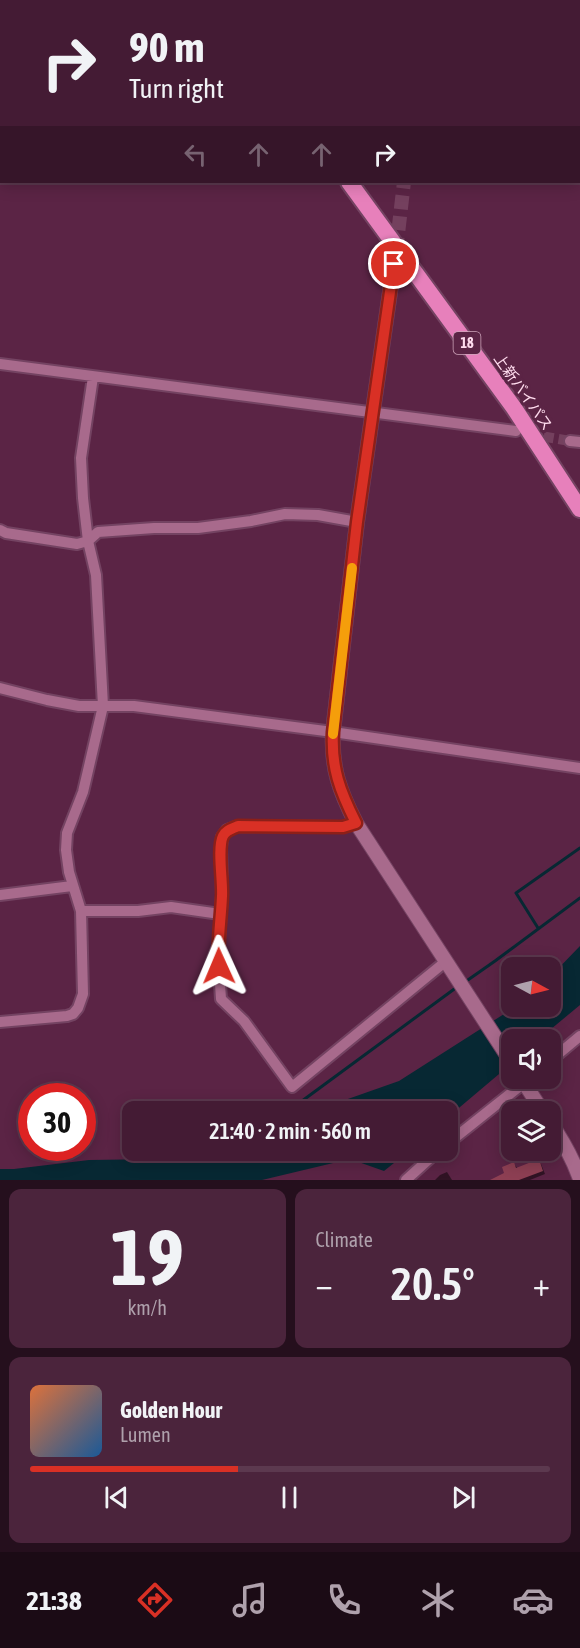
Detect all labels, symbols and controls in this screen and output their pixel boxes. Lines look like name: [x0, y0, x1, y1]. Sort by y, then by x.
text: 90 m: [129, 23, 204, 71]
icon: right: [30, 24, 108, 102]
text: Turn right: [129, 73, 224, 104]
icon: left: [179, 138, 212, 171]
icon: ahead: [242, 138, 275, 171]
icon: ahead: [305, 138, 338, 171]
icon: right: [368, 138, 401, 171]
pin: [368, 238, 419, 289]
icon: arrive: [377, 247, 410, 280]
road number: 18: [454, 332, 480, 354]
street label: 上新バイパス: [491, 350, 556, 433]
position arrow: [187, 934, 251, 998]
north arrow: [501, 957, 561, 1017]
map controls: [501, 957, 561, 1161]
button: sound: [501, 1029, 561, 1089]
speed limit sign: 30: [18, 1083, 96, 1161]
button: layers: [501, 1101, 561, 1161]
text: 21:40 · 2 min · 560 m: [209, 1118, 371, 1144]
text: 19: [111, 1212, 184, 1302]
text: Climate: [316, 1228, 373, 1251]
text: 20.5°: [391, 1258, 475, 1310]
text: −: [316, 1265, 333, 1303]
text: +: [533, 1265, 550, 1303]
text: km/h: [127, 1296, 167, 1319]
text: Golden Hour: [120, 1397, 222, 1423]
text: Lumen: [120, 1423, 171, 1446]
icon: previous: [100, 1481, 133, 1514]
icon: pause: [273, 1481, 306, 1514]
icon: next: [447, 1481, 480, 1514]
icon: directions: [134, 1579, 176, 1621]
icon: music: [229, 1579, 271, 1621]
icon: phone: [323, 1579, 365, 1621]
icon: climate: [417, 1579, 459, 1621]
icon: car: [512, 1579, 554, 1621]
text: 21:38: [26, 1585, 82, 1616]

